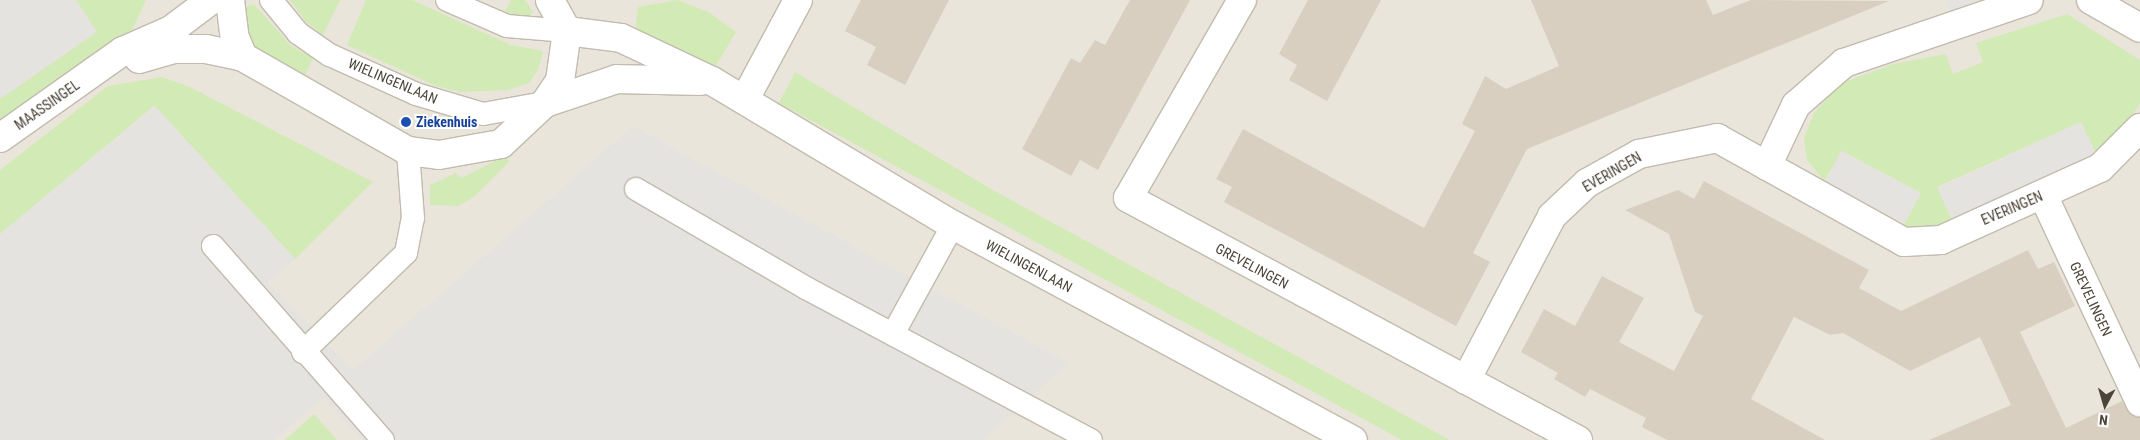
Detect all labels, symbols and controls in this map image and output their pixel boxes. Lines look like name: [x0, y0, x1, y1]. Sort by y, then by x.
street label: WIELINGENLAAN: [346, 55, 440, 107]
street label: MAASSINGEL: [11, 76, 83, 134]
place label: Ziekenhuis: [416, 114, 477, 130]
marker: Ziekenhuis: [400, 116, 412, 128]
street label: EVERINGEN: [1580, 148, 1644, 196]
street label: EVERINGEN: [1979, 188, 2045, 228]
street label: WIELINGENLAAN: [983, 236, 1075, 296]
street label: GREVELINGEN: [1213, 240, 1291, 292]
street label: GREVELINGEN: [2066, 259, 2116, 339]
north arrow: [2080, 380, 2130, 430]
text: N: [2098, 412, 2109, 428]

